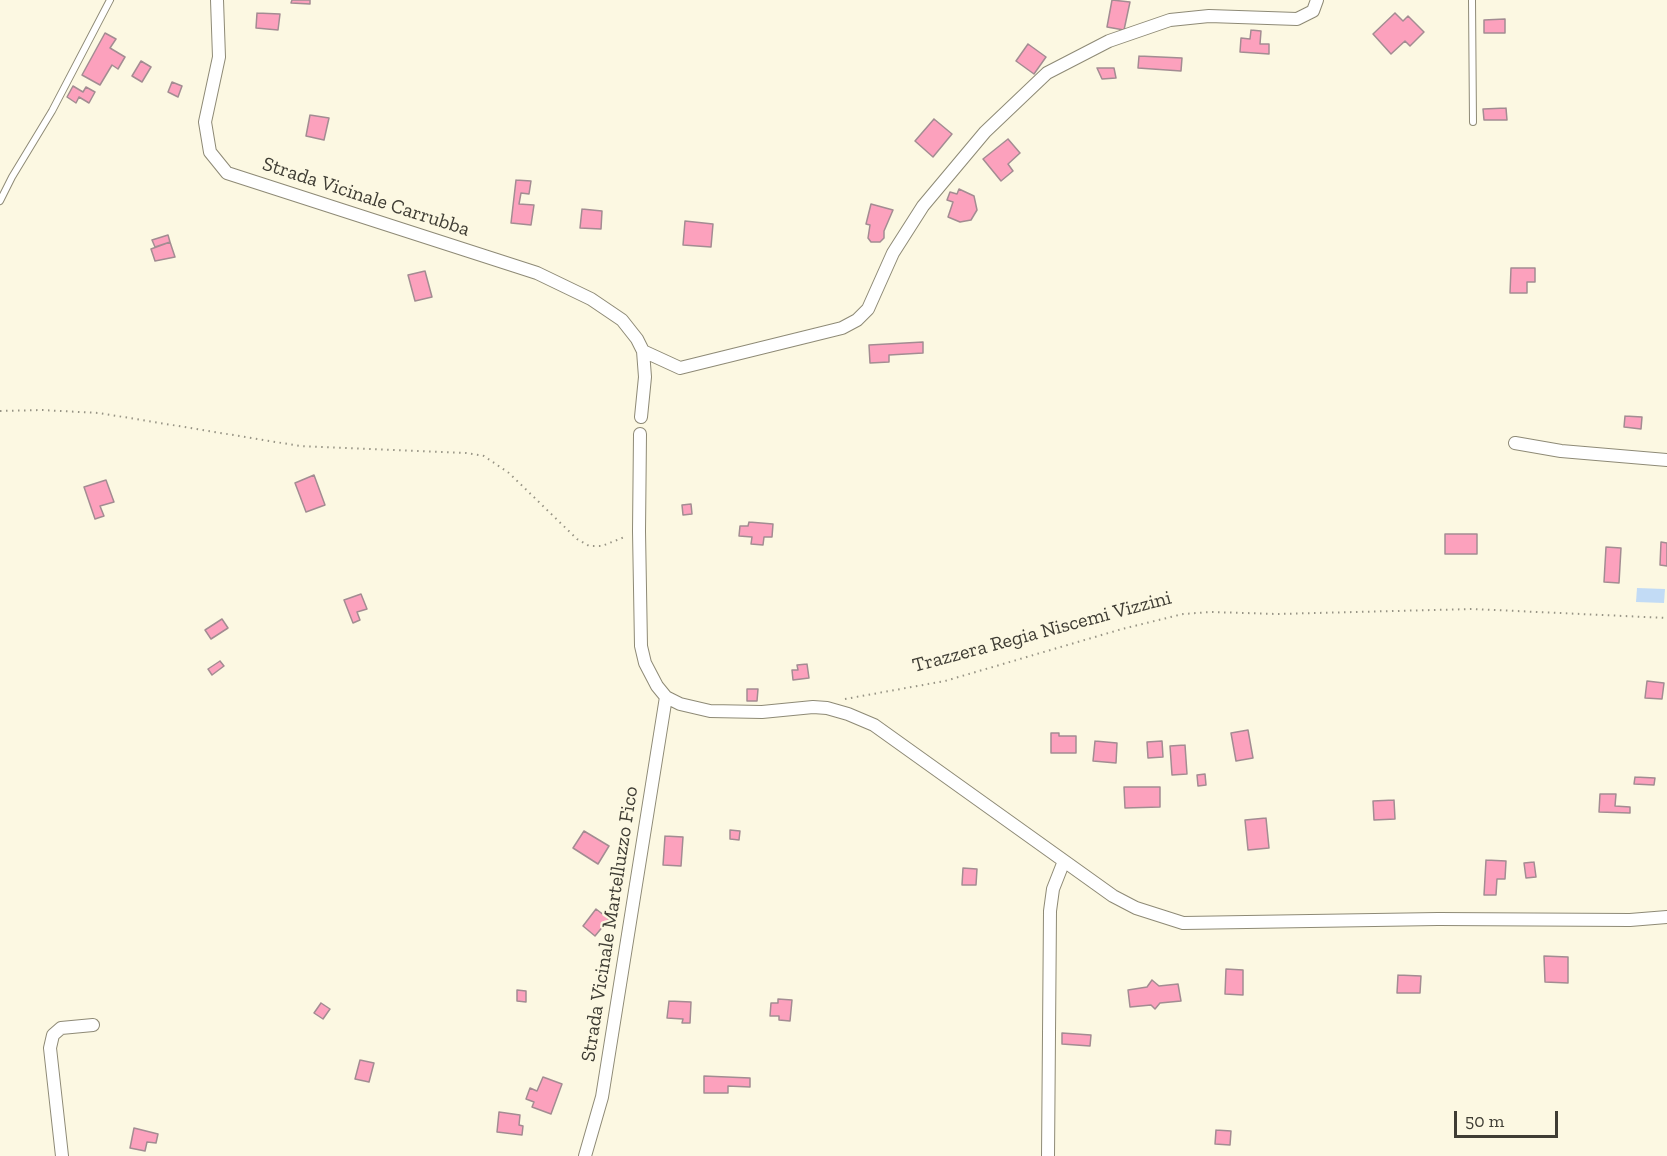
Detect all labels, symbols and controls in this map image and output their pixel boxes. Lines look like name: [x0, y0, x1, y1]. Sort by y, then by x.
street label: Strada Vicinale Carrubba: [259, 152, 473, 242]
street label: Trazzera Regia Niscemi Vizzini: [910, 586, 1174, 678]
street label: Strada Vicinale Martelluzzo Fico: [576, 785, 644, 1063]
scale bar: [1457, 1099, 1560, 1137]
text: 50 m: [1465, 1110, 1504, 1132]

